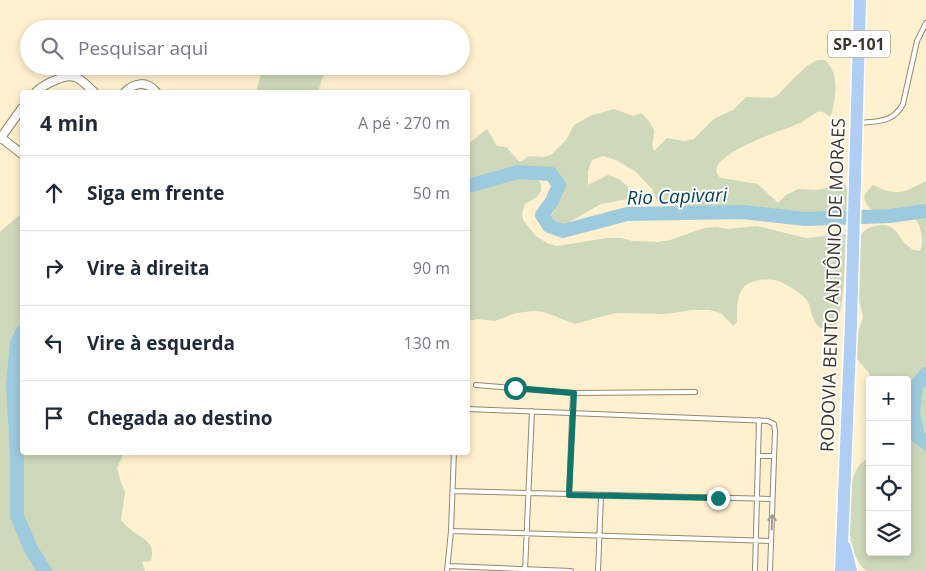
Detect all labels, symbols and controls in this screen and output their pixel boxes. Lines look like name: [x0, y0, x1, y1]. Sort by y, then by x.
search box: [20, 20, 470, 75]
road number: SP-101: [828, 31, 890, 58]
icon: search: [38, 34, 66, 62]
text: Pesquisar aqui: [78, 35, 208, 61]
text: 4 min: [40, 109, 98, 137]
text: A pé · 270 m: [358, 112, 450, 134]
street label: RODOVIA BENTO ANTÔNIO DE MORAES: [814, 117, 850, 452]
icon: ahead: [40, 179, 68, 207]
text: Siga em frente: [87, 180, 224, 206]
water label: Rio Capivari: [626, 181, 729, 211]
text: 50 m: [413, 182, 450, 204]
icon: right: [40, 254, 68, 282]
text: Vire à direita: [87, 255, 210, 281]
text: 90 m: [413, 257, 450, 279]
icon: left: [40, 329, 68, 357]
text: Vire à esquerda: [87, 330, 235, 356]
text: 130 m: [404, 332, 450, 354]
map controls: [866, 376, 911, 556]
button: +: [866, 376, 911, 421]
route start: [504, 377, 527, 400]
icon: arrive: [40, 404, 68, 432]
text: Chegada ao destino: [87, 405, 273, 431]
button: −: [866, 421, 911, 466]
button: locate: [866, 466, 911, 511]
route end: [707, 487, 730, 510]
button: layers: [866, 511, 911, 556]
one-way arrow: [767, 515, 776, 531]

